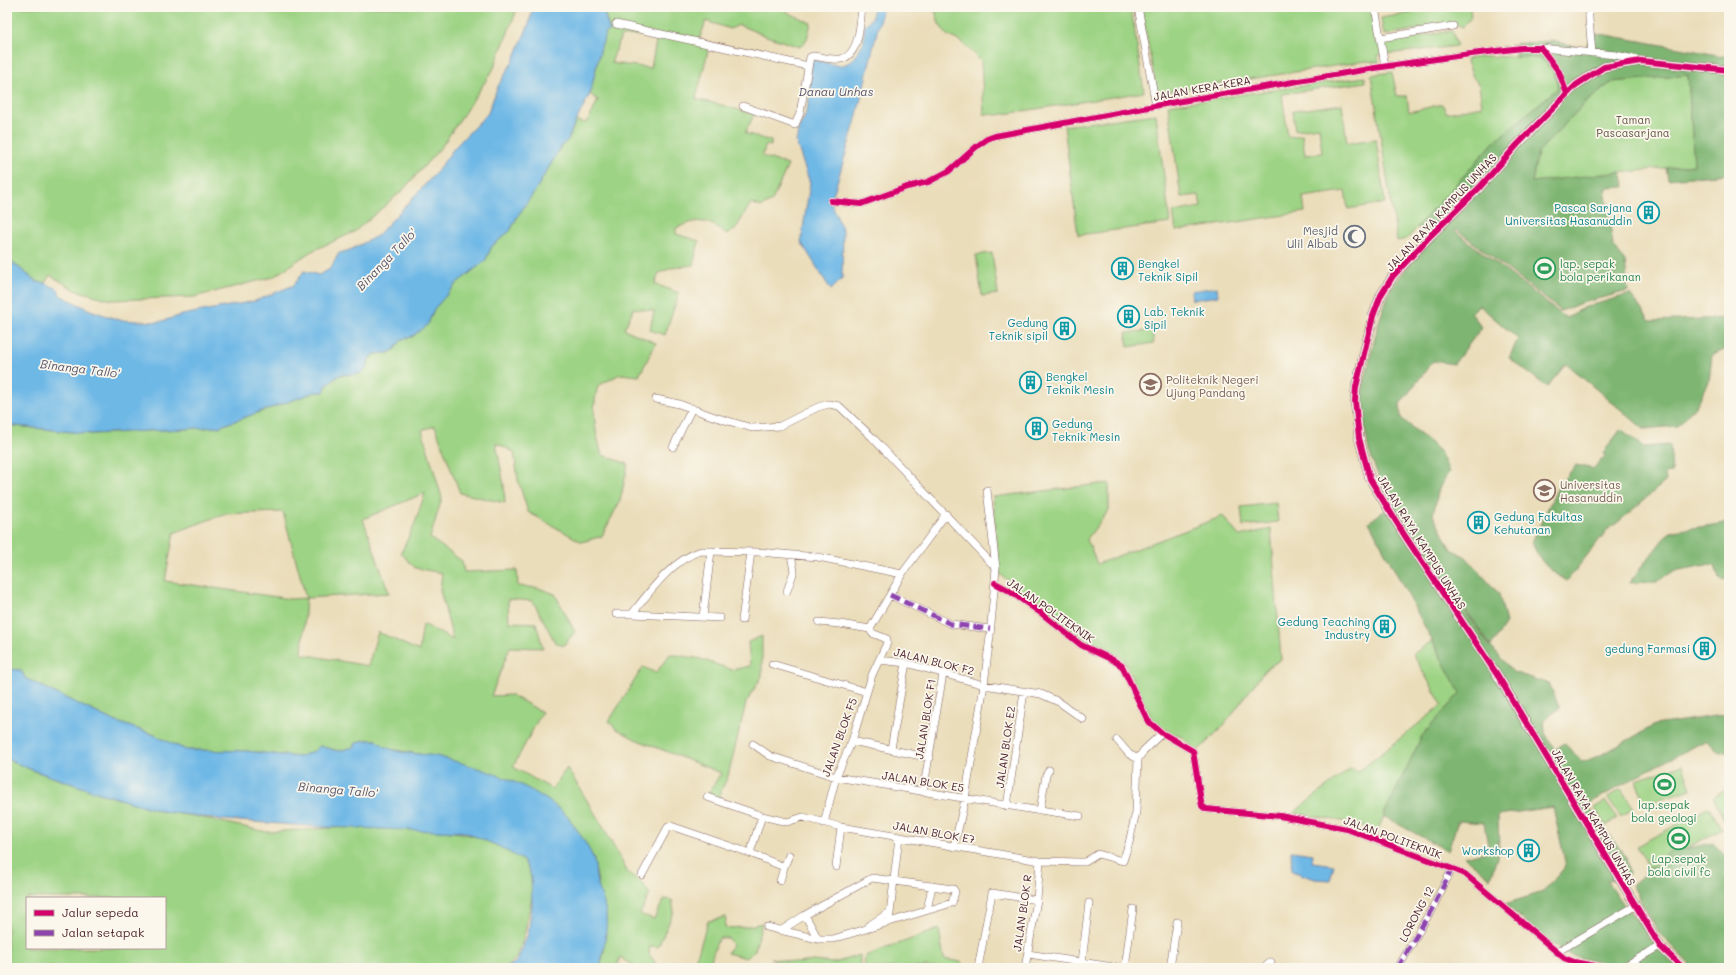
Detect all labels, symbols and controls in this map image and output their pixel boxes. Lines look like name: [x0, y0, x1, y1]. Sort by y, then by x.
street label: JALAN KERA-KERA: [1152, 72, 1252, 104]
water label: Danau Unhas: [799, 83, 874, 99]
park label: Taman Pascasarjana: [1596, 112, 1670, 140]
street label: JALAN RAYA KAMPUS UNHAS: [1382, 150, 1500, 274]
place label: Pasca Sarjana Universitas Hasanuddin: [1505, 200, 1632, 228]
building icon: Pasca Sarjana Universitas Hasanuddin: [1635, 200, 1661, 226]
place label: Mesjid Ulil Albab: [1287, 223, 1338, 251]
mosque icon: Mesjid Ulil Albab: [1341, 223, 1367, 249]
water label: Binanga Tallo': [352, 224, 420, 293]
building icon: Bengkel Teknik Sipil: [1109, 256, 1135, 282]
place label: Bengkel Teknik Sipil: [1138, 256, 1198, 284]
sports icon: lap. sepak bola perikanan: [1531, 256, 1557, 282]
place label: lap. sepak bola perikanan: [1560, 256, 1641, 284]
building icon: Lab. Teknik Sipil: [1115, 304, 1141, 330]
place label: Lab. Teknik Sipil: [1144, 304, 1205, 332]
place label: Gedung Teknik sipil: [989, 315, 1048, 343]
building icon: Gedung Teknik sipil: [1051, 315, 1077, 341]
water label: Binanga Tallo': [39, 355, 121, 381]
building icon: Bengkel Teknik Mesin: [1018, 369, 1044, 395]
place label: Bengkel Teknik Mesin: [1046, 369, 1114, 397]
school or university icon: Politeknik Negeri Ujung Pandang: [1138, 372, 1164, 398]
place label: Politeknik Negeri Ujung Pandang: [1166, 372, 1259, 400]
building icon: Gedung Teknik Mesin: [1024, 416, 1050, 442]
place label: Gedung Teknik Mesin: [1052, 416, 1120, 444]
street label: JALAN RAYA KAMPUS UNHAS: [1374, 472, 1470, 612]
school or university icon: Universitas Hasanuddin: [1531, 477, 1557, 503]
place label: Universitas Hasanuddin: [1560, 477, 1622, 505]
building icon: Gedung Fakultas Kehutanan: [1466, 509, 1492, 535]
place label: Gedung Fakultas Kehutanan: [1494, 509, 1583, 537]
street label: JALAN POLITEKNIK: [1004, 574, 1098, 646]
place label: Gedung Teaching Industry: [1278, 614, 1370, 642]
building icon: Gedung Teaching Industry: [1372, 614, 1398, 640]
building icon: gedung Farmasi: [1692, 635, 1718, 661]
place label: gedung Farmasi: [1605, 641, 1690, 656]
street label: JALAN BLOK F2: [892, 644, 976, 678]
street label: JALAN BLOK F1: [911, 678, 939, 760]
street label: JALAN BLOK F5: [818, 696, 860, 778]
street label: JALAN BLOK E2: [992, 705, 1018, 789]
street label: JALAN RAYA KAMPUS UNHAS: [1549, 746, 1639, 888]
street label: JALAN BLOK E5: [881, 767, 965, 795]
sports icon: lap.sepak bola geologi: [1651, 771, 1677, 797]
water label: Binanga Tallo': [297, 778, 379, 800]
place label: lap.sepak bola geologi: [1631, 797, 1697, 825]
street label: JALAN POLITEKNIK: [1342, 812, 1444, 862]
street label: JALAN BLOK E7: [892, 817, 976, 847]
sports icon: Lap.sepak bola civil fc: [1666, 825, 1692, 851]
building icon: Workshop: [1516, 837, 1542, 863]
place label: Workshop: [1462, 843, 1514, 858]
place label: Lap.sepak bola civil fc: [1648, 851, 1710, 879]
street label: JALAN BLOK R: [1009, 874, 1035, 952]
street label: LORONG 12: [1395, 884, 1437, 944]
legend: [26, 897, 166, 949]
text: Jalur sepeda: [62, 904, 139, 920]
text: Jalan setapak: [62, 924, 144, 940]

